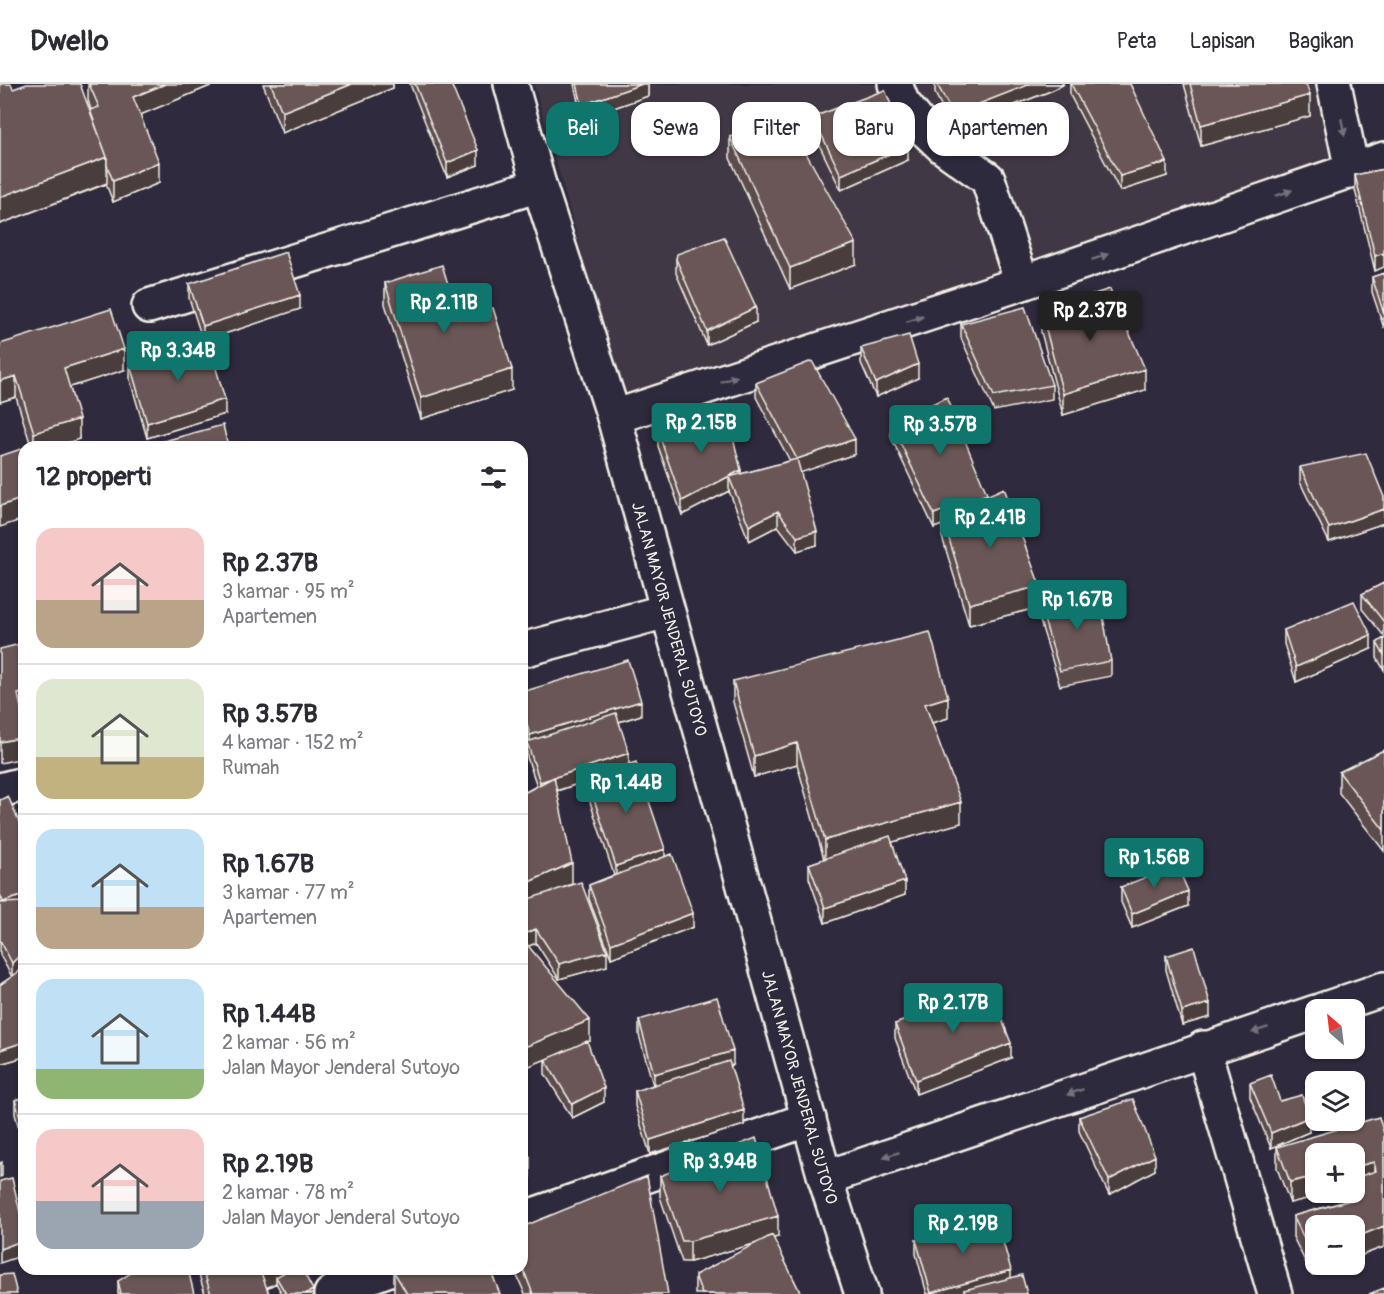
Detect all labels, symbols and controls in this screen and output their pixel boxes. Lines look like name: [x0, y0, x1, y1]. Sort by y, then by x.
text: Dwello: [30, 24, 109, 59]
text: Peta: [1116, 28, 1157, 55]
text: Lapisan: [1190, 28, 1255, 55]
text: Bagikan: [1288, 28, 1354, 55]
chip: Beli: [546, 102, 619, 156]
chip: Sewa: [631, 102, 720, 156]
chip: Filter: [732, 102, 821, 156]
chip: Baru: [833, 102, 915, 156]
chip: Apartemen: [927, 102, 1069, 156]
one-way arrow: [1339, 118, 1348, 137]
one-way arrow: [1275, 188, 1293, 198]
one-way arrow: [1091, 252, 1109, 262]
pin: Rp 2.11B: [382, 283, 506, 334]
text: Rp 2.11B: [410, 290, 478, 315]
pin: Rp 2.37B: [1028, 291, 1152, 342]
text: Rp 2.37B: [1053, 298, 1127, 323]
one-way arrow: [906, 313, 924, 323]
pin: Rp 3.34B: [116, 331, 240, 382]
text: Rp 3.34B: [141, 338, 215, 363]
one-way arrow: [720, 374, 738, 383]
pin: Rp 2.15B: [639, 403, 763, 454]
pin: Rp 3.57B: [878, 405, 1002, 456]
text: Rp 2.15B: [666, 410, 736, 435]
text: Rp 3.57B: [903, 412, 977, 437]
text: 12 properti: [36, 461, 151, 493]
icon: filters: [477, 461, 510, 494]
pin: Rp 2.41B: [928, 498, 1052, 549]
street label: JALAN MAYOR JENDERAL SUTOYO: [627, 500, 711, 738]
text: Rp 2.41B: [954, 505, 1026, 530]
text: Rp 2.37B: [222, 547, 318, 579]
icon: home: [84, 552, 156, 624]
text: 3 kamar · 95 m²: [222, 579, 355, 604]
pin: Rp 1.67B: [1015, 580, 1139, 631]
text: Rp 1.67B: [1042, 587, 1112, 612]
text: Apartemen: [222, 604, 317, 629]
text: Rp 3.57B: [222, 698, 318, 730]
icon: home: [84, 703, 156, 775]
text: 4 kamar · 152 m²: [222, 730, 364, 755]
text: Rumah: [222, 755, 279, 780]
pin: Rp 1.44B: [564, 763, 688, 814]
text: Rp 1.44B: [590, 770, 662, 795]
pin: Rp 1.56B: [1092, 838, 1216, 889]
text: Rp 1.56B: [1118, 845, 1190, 870]
text: Rp 1.67B: [222, 848, 314, 880]
icon: home: [84, 853, 156, 925]
text: 3 kamar · 77 m²: [222, 880, 355, 905]
text: Apartemen: [222, 905, 317, 930]
street label: JALAN MAYOR JENDERAL SUTOYO: [757, 968, 842, 1207]
pin: Rp 2.17B: [891, 983, 1015, 1034]
text: Rp 2.17B: [918, 990, 988, 1015]
text: Rp 1.44B: [222, 998, 316, 1030]
north arrow: [1305, 999, 1365, 1059]
map controls: [1305, 999, 1365, 1275]
icon: home: [84, 1003, 156, 1075]
one-way arrow: [1251, 1026, 1269, 1035]
text: 2 kamar · 56 m²: [222, 1030, 356, 1055]
text: Jalan Mayor Jenderal Sutoyo: [222, 1055, 460, 1080]
button: layers: [1305, 1071, 1365, 1131]
one-way arrow: [1066, 1088, 1084, 1098]
pin: Rp 3.94B: [658, 1142, 782, 1193]
button: +: [1305, 1143, 1365, 1203]
text: Rp 2.19B: [222, 1148, 313, 1180]
text: Rp 3.94B: [683, 1149, 757, 1174]
one-way arrow: [882, 1151, 900, 1161]
icon: home: [84, 1153, 156, 1225]
text: 2 kamar · 78 m²: [222, 1180, 354, 1205]
pin: Rp 2.19B: [901, 1204, 1025, 1255]
text: Jalan Mayor Jenderal Sutoyo: [222, 1205, 460, 1230]
text: Rp 2.19B: [928, 1211, 998, 1236]
button: −: [1305, 1215, 1365, 1275]

